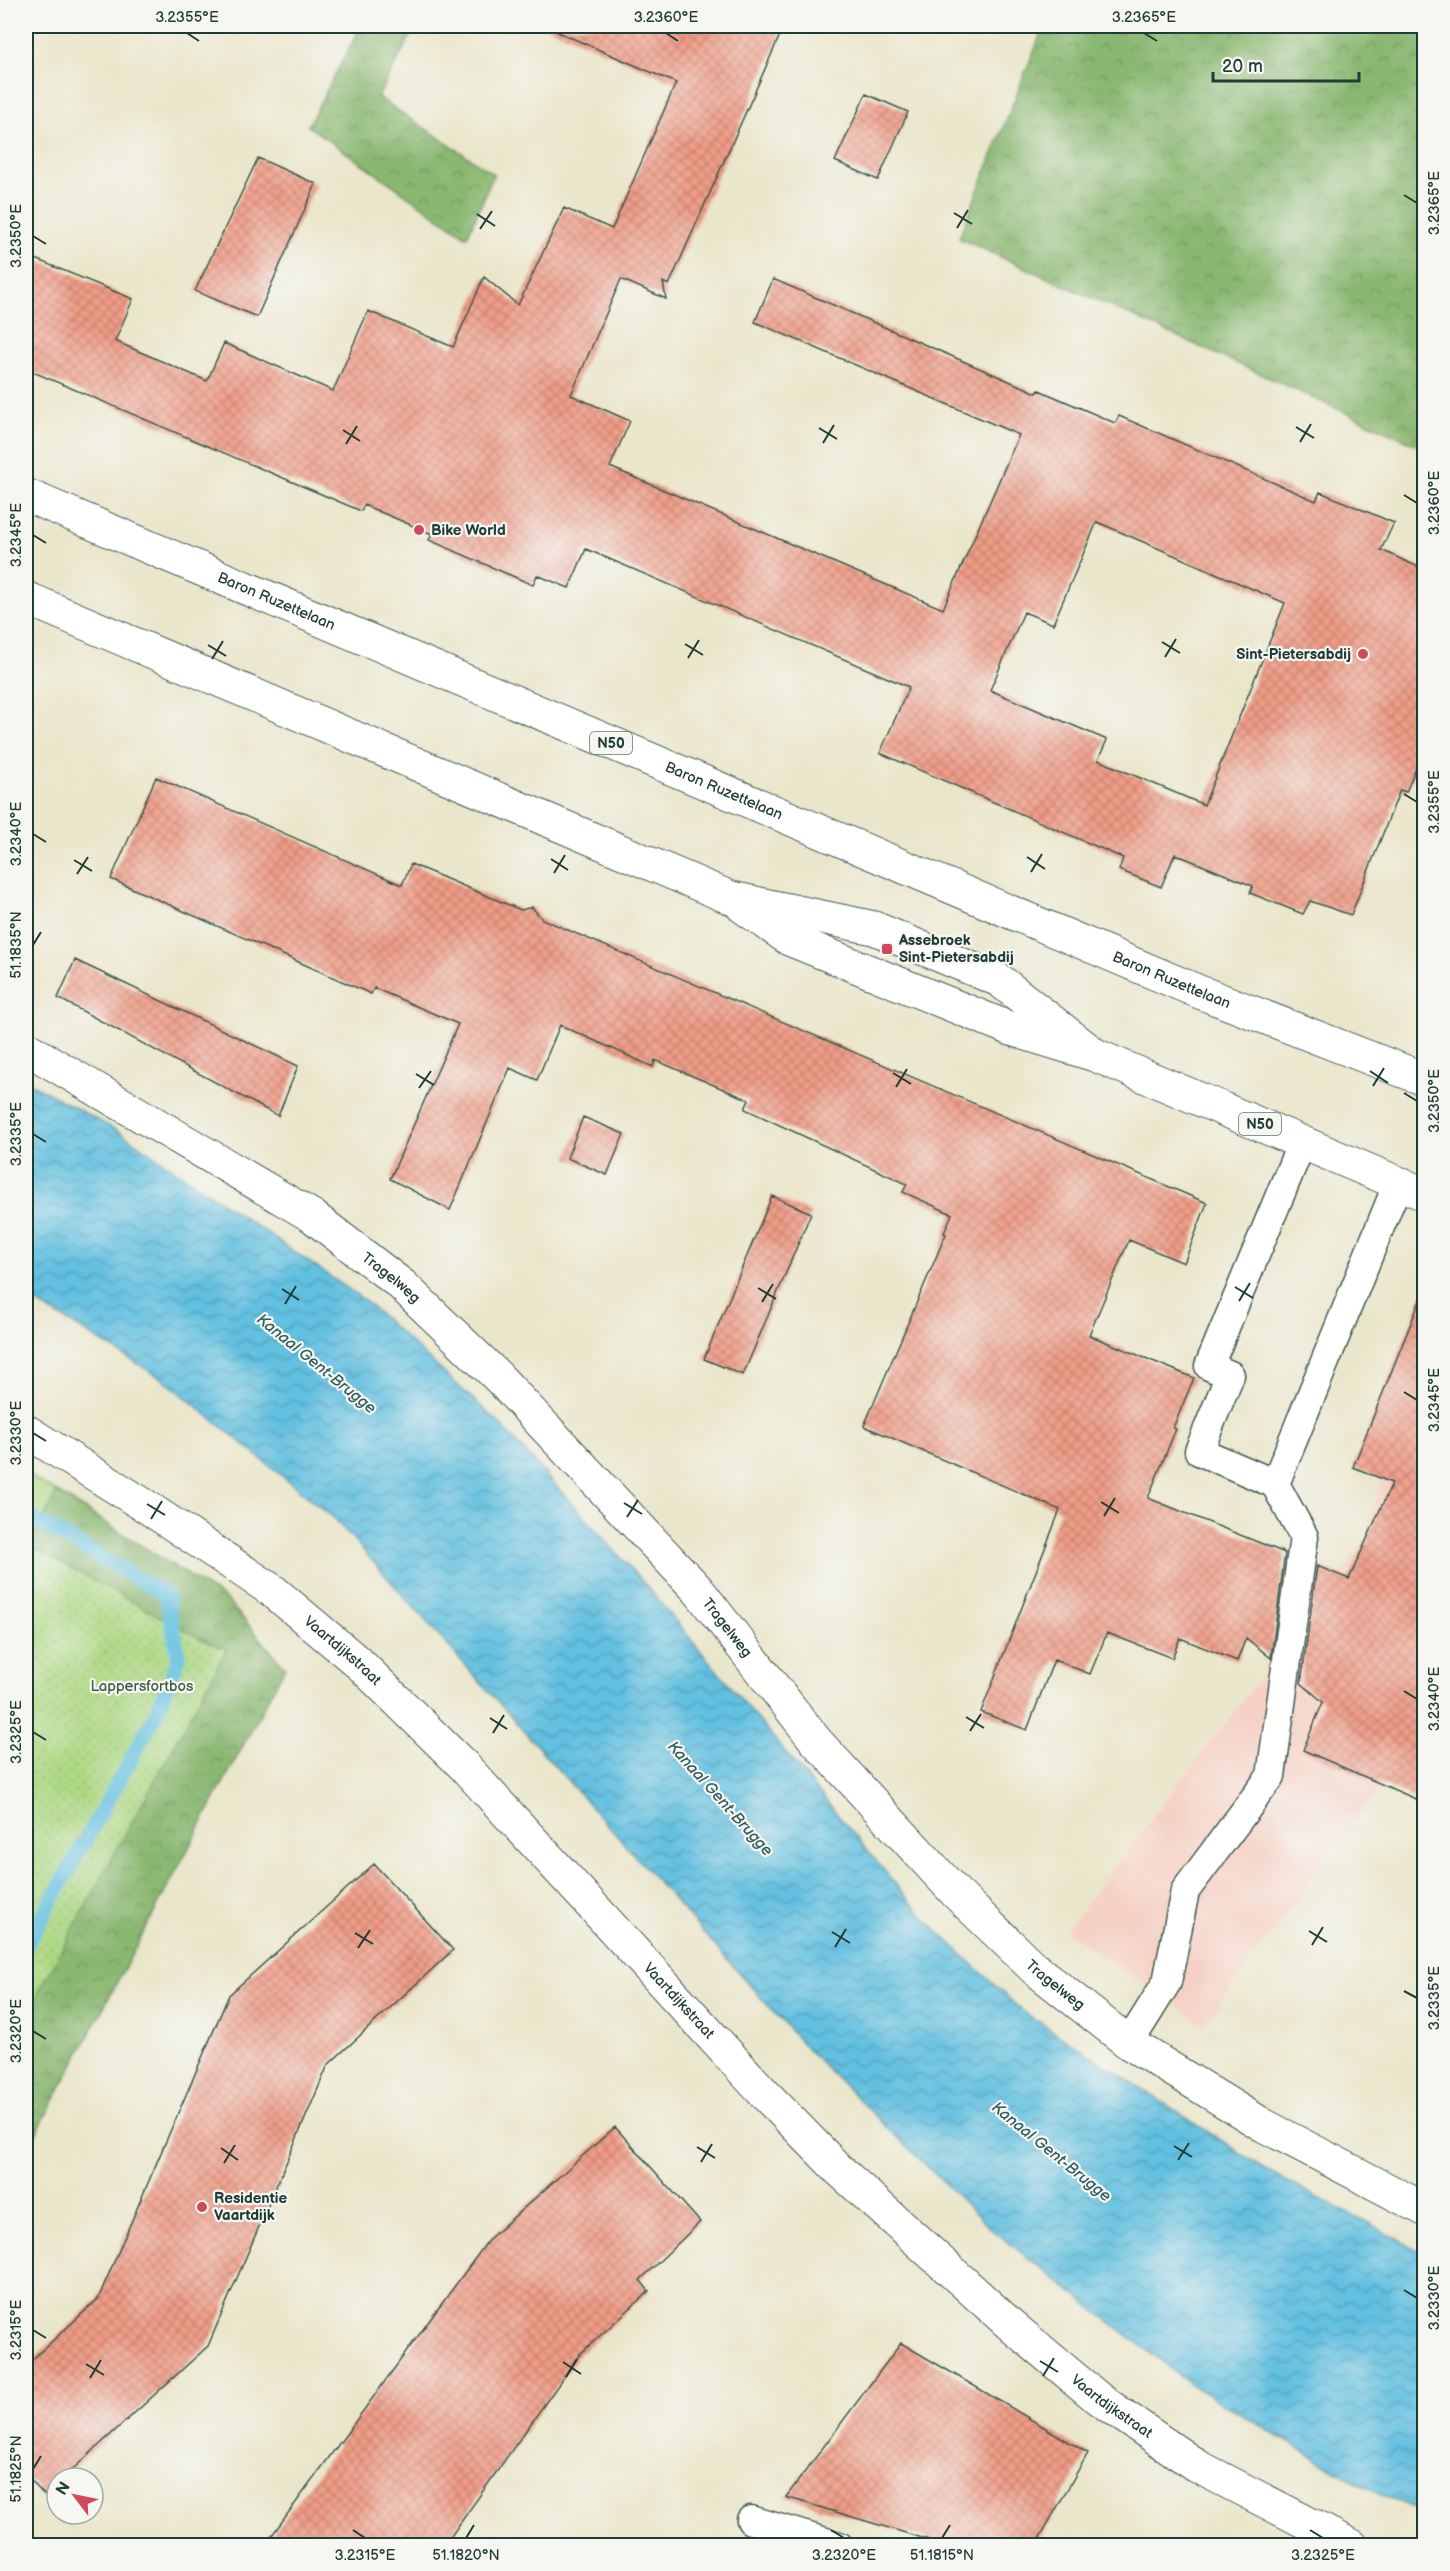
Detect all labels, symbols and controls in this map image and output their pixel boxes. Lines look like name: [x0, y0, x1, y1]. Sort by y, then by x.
text: 3.2355°E: [155, 8, 219, 27]
text: 3.2360°E: [634, 8, 698, 27]
text: 3.2365°E: [1112, 8, 1176, 27]
scale bar: [1213, 45, 1358, 83]
text: 20 m: [1222, 56, 1263, 77]
text: 3.2365°E: [1425, 171, 1444, 235]
text: 3.2350°E: [7, 204, 26, 268]
text: 3.2360°E: [1425, 471, 1444, 535]
text: 3.2345°E: [7, 503, 26, 567]
place label: Bike World: [431, 521, 506, 540]
marker: Bike World: [412, 523, 426, 537]
street label: Baron Ruzettelaan: [214, 568, 338, 635]
place label: Sint-Pietersabdij: [1236, 645, 1351, 664]
marker: Sint-Pietersabdij: [1356, 647, 1370, 661]
road number: N50: [590, 732, 632, 754]
street label: Baron Ruzettelaan: [662, 758, 786, 824]
text: 3.2355°E: [1425, 770, 1444, 834]
text: 3.2340°E: [7, 802, 26, 866]
text: 51.1835°N: [7, 911, 26, 979]
place label: Assebroek Sint-Pietersabdij: [898, 931, 1014, 967]
marker: Assebroek Sint-Pietersabdij: [880, 942, 894, 956]
street label: Baron Ruzettelaan: [1109, 947, 1233, 1013]
text: 3.2350°E: [1425, 1069, 1444, 1133]
text: 3.2335°E: [7, 1102, 26, 1166]
road number: N50: [1239, 1113, 1281, 1135]
street label: Tragelweg: [358, 1248, 424, 1308]
water label: Kanaal Gent-Brugge: [253, 1310, 380, 1418]
text: 3.2345°E: [1425, 1368, 1444, 1432]
text: 3.2330°E: [7, 1401, 26, 1465]
street label: Tragelweg: [698, 1594, 756, 1662]
street label: Vaartdijkstraat: [300, 1612, 385, 1690]
text: 3.2340°E: [1425, 1667, 1444, 1731]
park label: Lappersfortbos: [91, 1677, 194, 1696]
text: 3.2325°E: [7, 1700, 26, 1764]
water label: Kanaal Gent-Brugge: [663, 1738, 776, 1860]
street label: Tragelweg: [1021, 1956, 1089, 2015]
street label: Vaartdijkstraat: [639, 1959, 719, 2043]
text: 3.2335°E: [1425, 1966, 1444, 2030]
text: 3.2320°E: [7, 1999, 26, 2063]
water label: Kanaal Gent-Brugge: [988, 2098, 1115, 2206]
place label: Residentie Vaartdijk: [214, 2189, 287, 2225]
marker: Residentie Vaartdijk: [195, 2200, 209, 2214]
text: 3.2330°E: [1425, 2266, 1444, 2330]
text: 3.2315°E: [7, 2299, 26, 2360]
street label: Vaartdijkstraat: [1067, 2370, 1156, 2443]
text: 51.1825°N: [7, 2435, 26, 2503]
north arrow: [45, 2466, 105, 2526]
text: N: [52, 2479, 75, 2499]
text: 3.2315°E: [335, 2546, 396, 2565]
text: 51.1820°N: [432, 2546, 500, 2565]
text: 3.2320°E: [812, 2546, 876, 2565]
text: 51.1815°N: [910, 2546, 974, 2565]
text: 3.2325°E: [1291, 2546, 1355, 2565]

